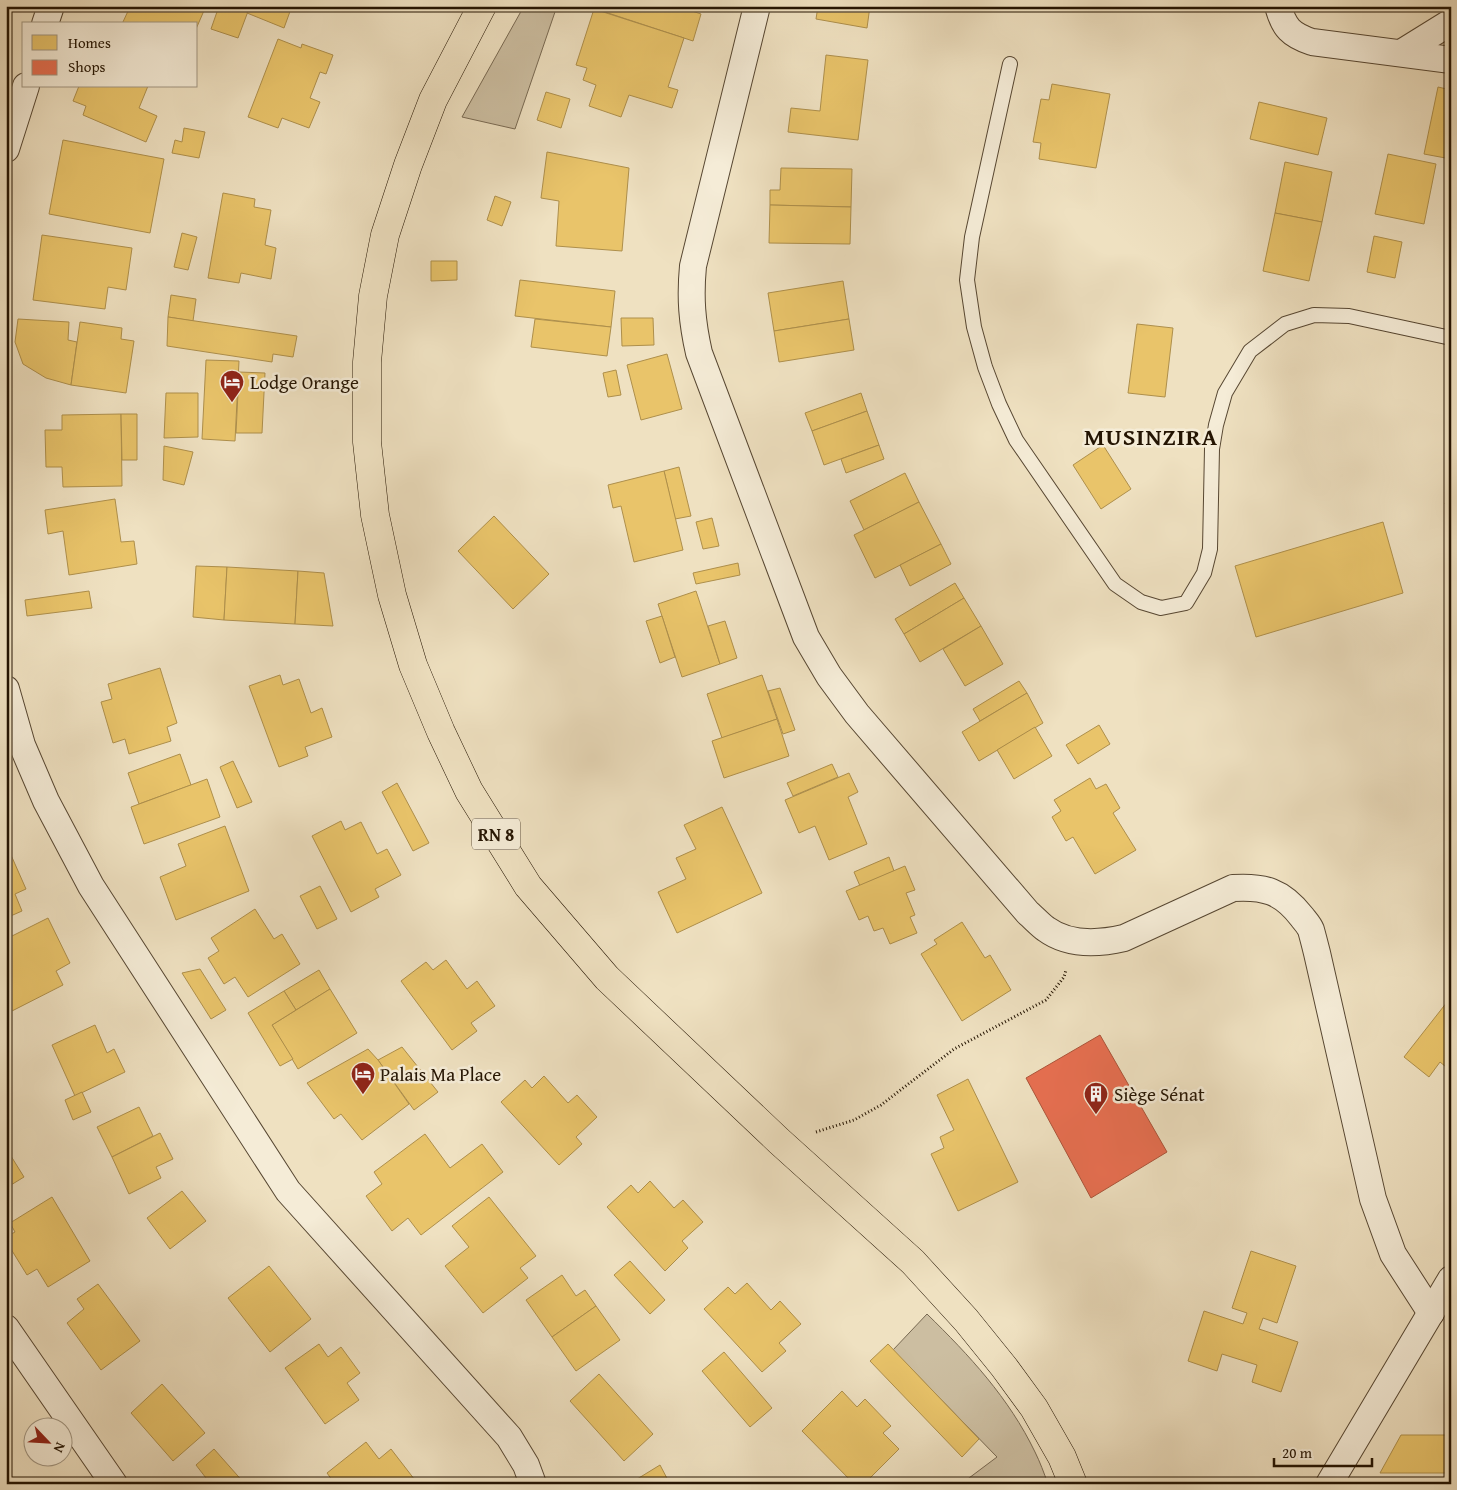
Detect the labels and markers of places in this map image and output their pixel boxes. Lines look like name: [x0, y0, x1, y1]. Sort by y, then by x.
place label: Lodge Orange: [250, 368, 359, 396]
hotel icon: Lodge Orange: [219, 369, 245, 403]
place label: Palais Ma Place: [380, 1060, 501, 1088]
hotel icon: Palais Ma Place: [350, 1061, 376, 1095]
place label: Siège Sénat: [1114, 1080, 1205, 1108]
building icon: Siège Sénat: [1083, 1081, 1109, 1115]

